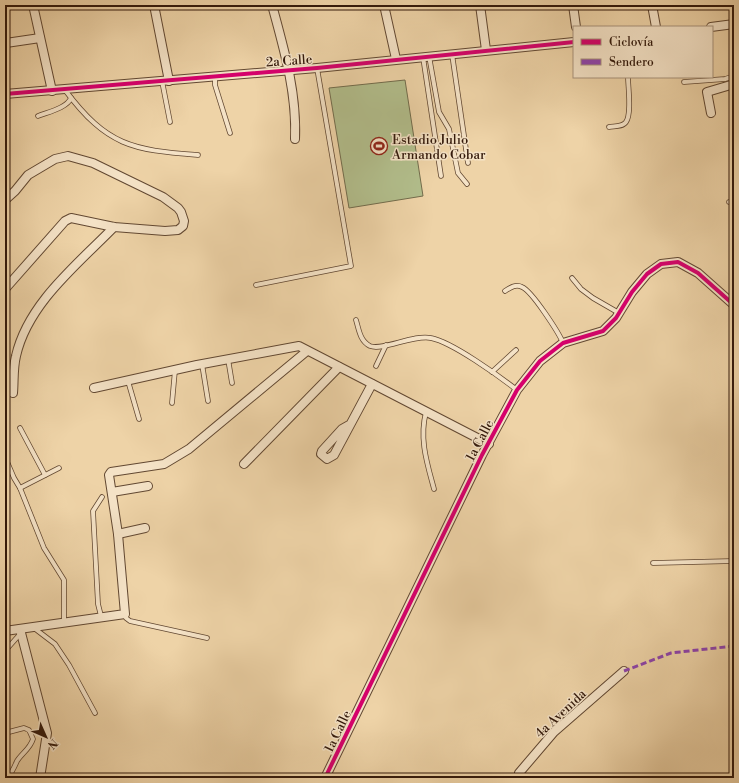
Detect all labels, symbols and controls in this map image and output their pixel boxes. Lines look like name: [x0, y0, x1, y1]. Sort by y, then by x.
legend: [573, 26, 713, 78]
text: Ciclovía: [609, 35, 654, 50]
street label: 2a Calle: [265, 51, 313, 71]
text: Sendero: [609, 55, 654, 70]
place label: Estadio Julio Armando Cobar: [391, 132, 486, 163]
sports icon: Estadio Julio Armando Cobar: [369, 136, 389, 156]
street label: 1a Calle: [462, 417, 498, 464]
street label: 4a Avenida: [532, 686, 590, 741]
street label: 1a Calle: [321, 707, 355, 755]
north arrow: [26, 717, 66, 757]
text: N: [44, 735, 60, 752]

